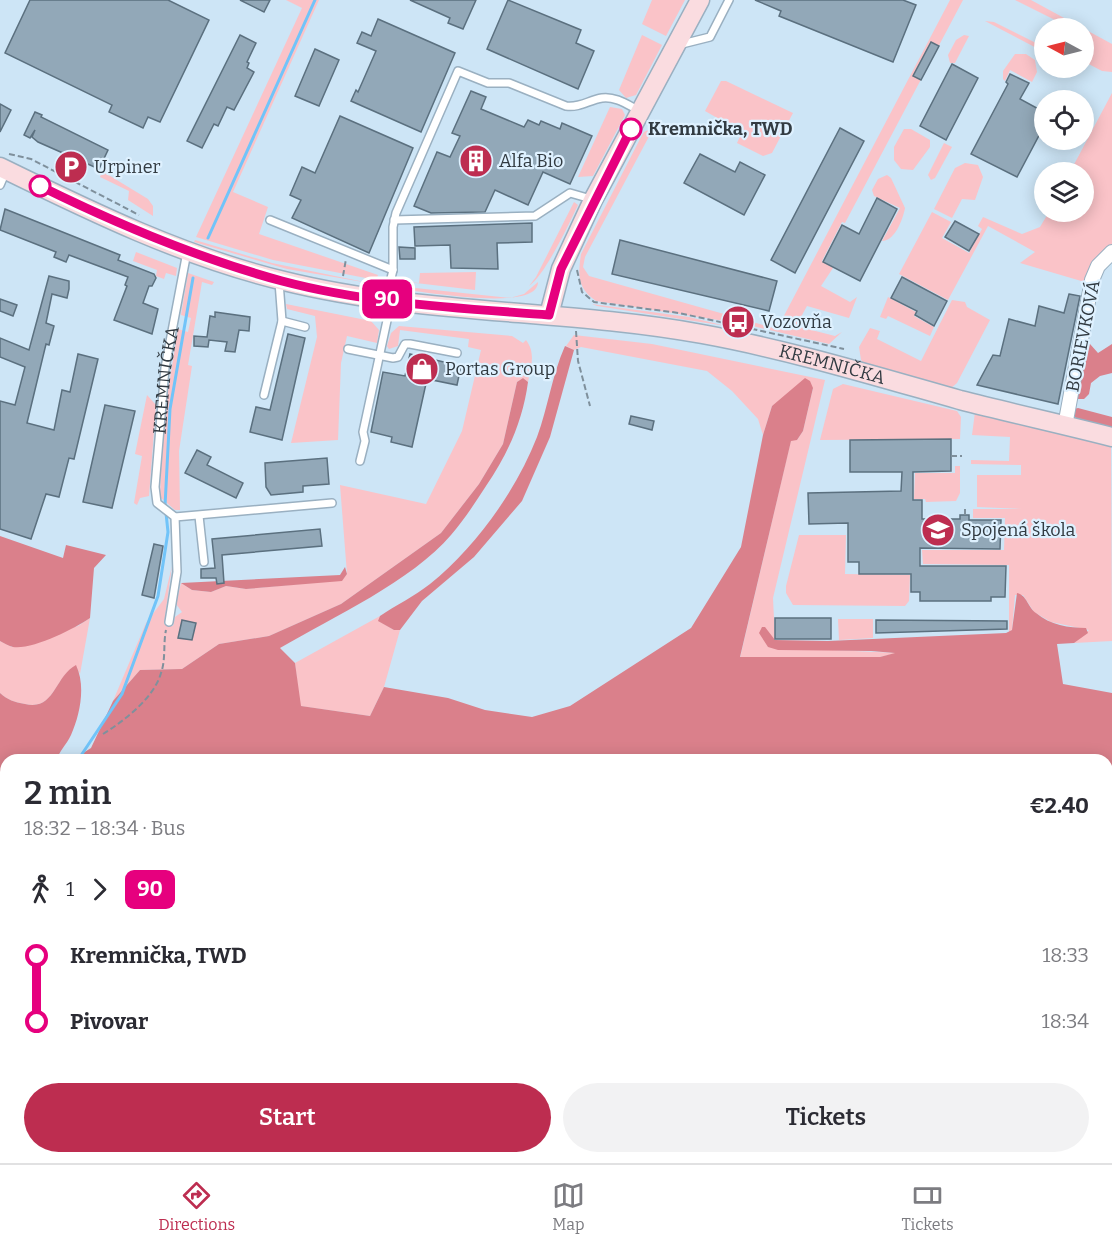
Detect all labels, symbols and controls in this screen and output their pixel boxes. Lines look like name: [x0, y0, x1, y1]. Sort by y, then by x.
north arrow: [1034, 18, 1094, 78]
map controls: [1034, 18, 1094, 222]
button: locate: [1034, 90, 1094, 150]
marker: Kremnička, TWD: [620, 118, 642, 140]
place label: Kremnička, TWD: [648, 118, 793, 140]
building icon: Alfa Bio: [458, 143, 494, 179]
parking icon: Urpiner: [53, 149, 89, 185]
place label: Alfa Bio: [499, 150, 563, 172]
place label: Urpiner: [94, 156, 161, 178]
button: layers: [1034, 162, 1094, 222]
unlabelled marker: [29, 175, 51, 197]
street label: BORIEVKOVÁ: [1061, 278, 1105, 394]
line badge: 90: [360, 280, 414, 318]
text: 90: [374, 286, 400, 312]
bus stop icon: Vozovňa: [720, 304, 756, 340]
place label: Vozovňa: [761, 311, 832, 333]
street label: KREMNIČKA: [148, 324, 184, 435]
street label: KREMNIČKA: [777, 340, 888, 389]
shop icon: Portas Group: [404, 351, 440, 387]
place label: Portas Group: [445, 358, 555, 380]
school or university icon: Spojená škola: [920, 512, 956, 548]
place label: Spojená škola: [961, 519, 1076, 541]
text: 2 min: [24, 773, 111, 813]
text: €2.40: [1029, 792, 1089, 819]
text: 18:32 – 18:34 · Bus: [24, 816, 185, 840]
icon: walk: [24, 873, 57, 906]
icon: forward: [83, 873, 116, 906]
text: 90: [137, 876, 163, 902]
text: 1: [66, 877, 74, 901]
text: Kremnička, TWD: [70, 942, 247, 969]
text: 18:33: [1042, 943, 1089, 967]
text: Pivovar: [70, 1008, 148, 1035]
text: 18:34: [1042, 1009, 1089, 1033]
button: Start: [24, 1083, 551, 1152]
button: Tickets: [563, 1083, 1089, 1152]
tab: Directions: [158, 1179, 235, 1234]
tab: Map: [552, 1179, 585, 1234]
tab: Tickets: [901, 1179, 954, 1234]

